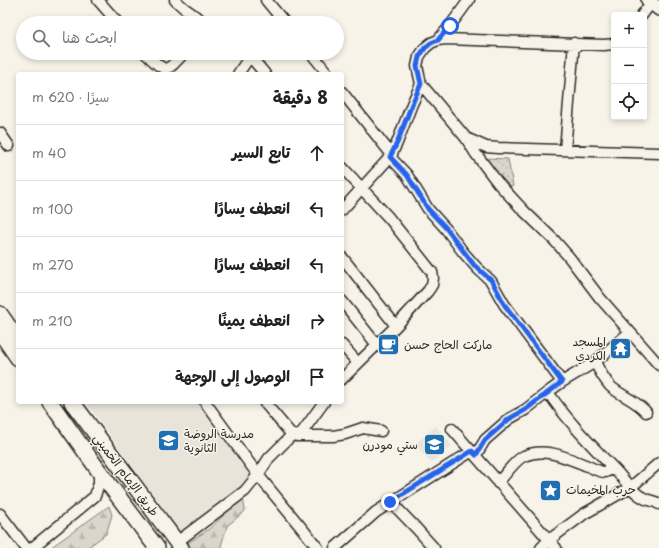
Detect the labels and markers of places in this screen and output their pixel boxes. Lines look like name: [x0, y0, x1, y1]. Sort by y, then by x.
cafe icon: ماركت الحاج حسن: [375, 332, 401, 358]
place label: المسجد الكردي: [573, 332, 606, 365]
place label: ماركت الحاج حسن: [404, 335, 492, 354]
temple icon: المسجد الكردي: [608, 336, 634, 362]
place label: مدرسة الروضة الثانوية: [184, 424, 254, 456]
school or university icon: مدرسة الروضة الثانوية: [156, 428, 182, 454]
school or university icon: ستي مودرن: [421, 432, 447, 458]
place label: ستي مودرن: [362, 435, 418, 456]
place icon: حرب المخيمات: [538, 477, 564, 503]
place label: حرب المخيمات: [566, 480, 636, 498]

